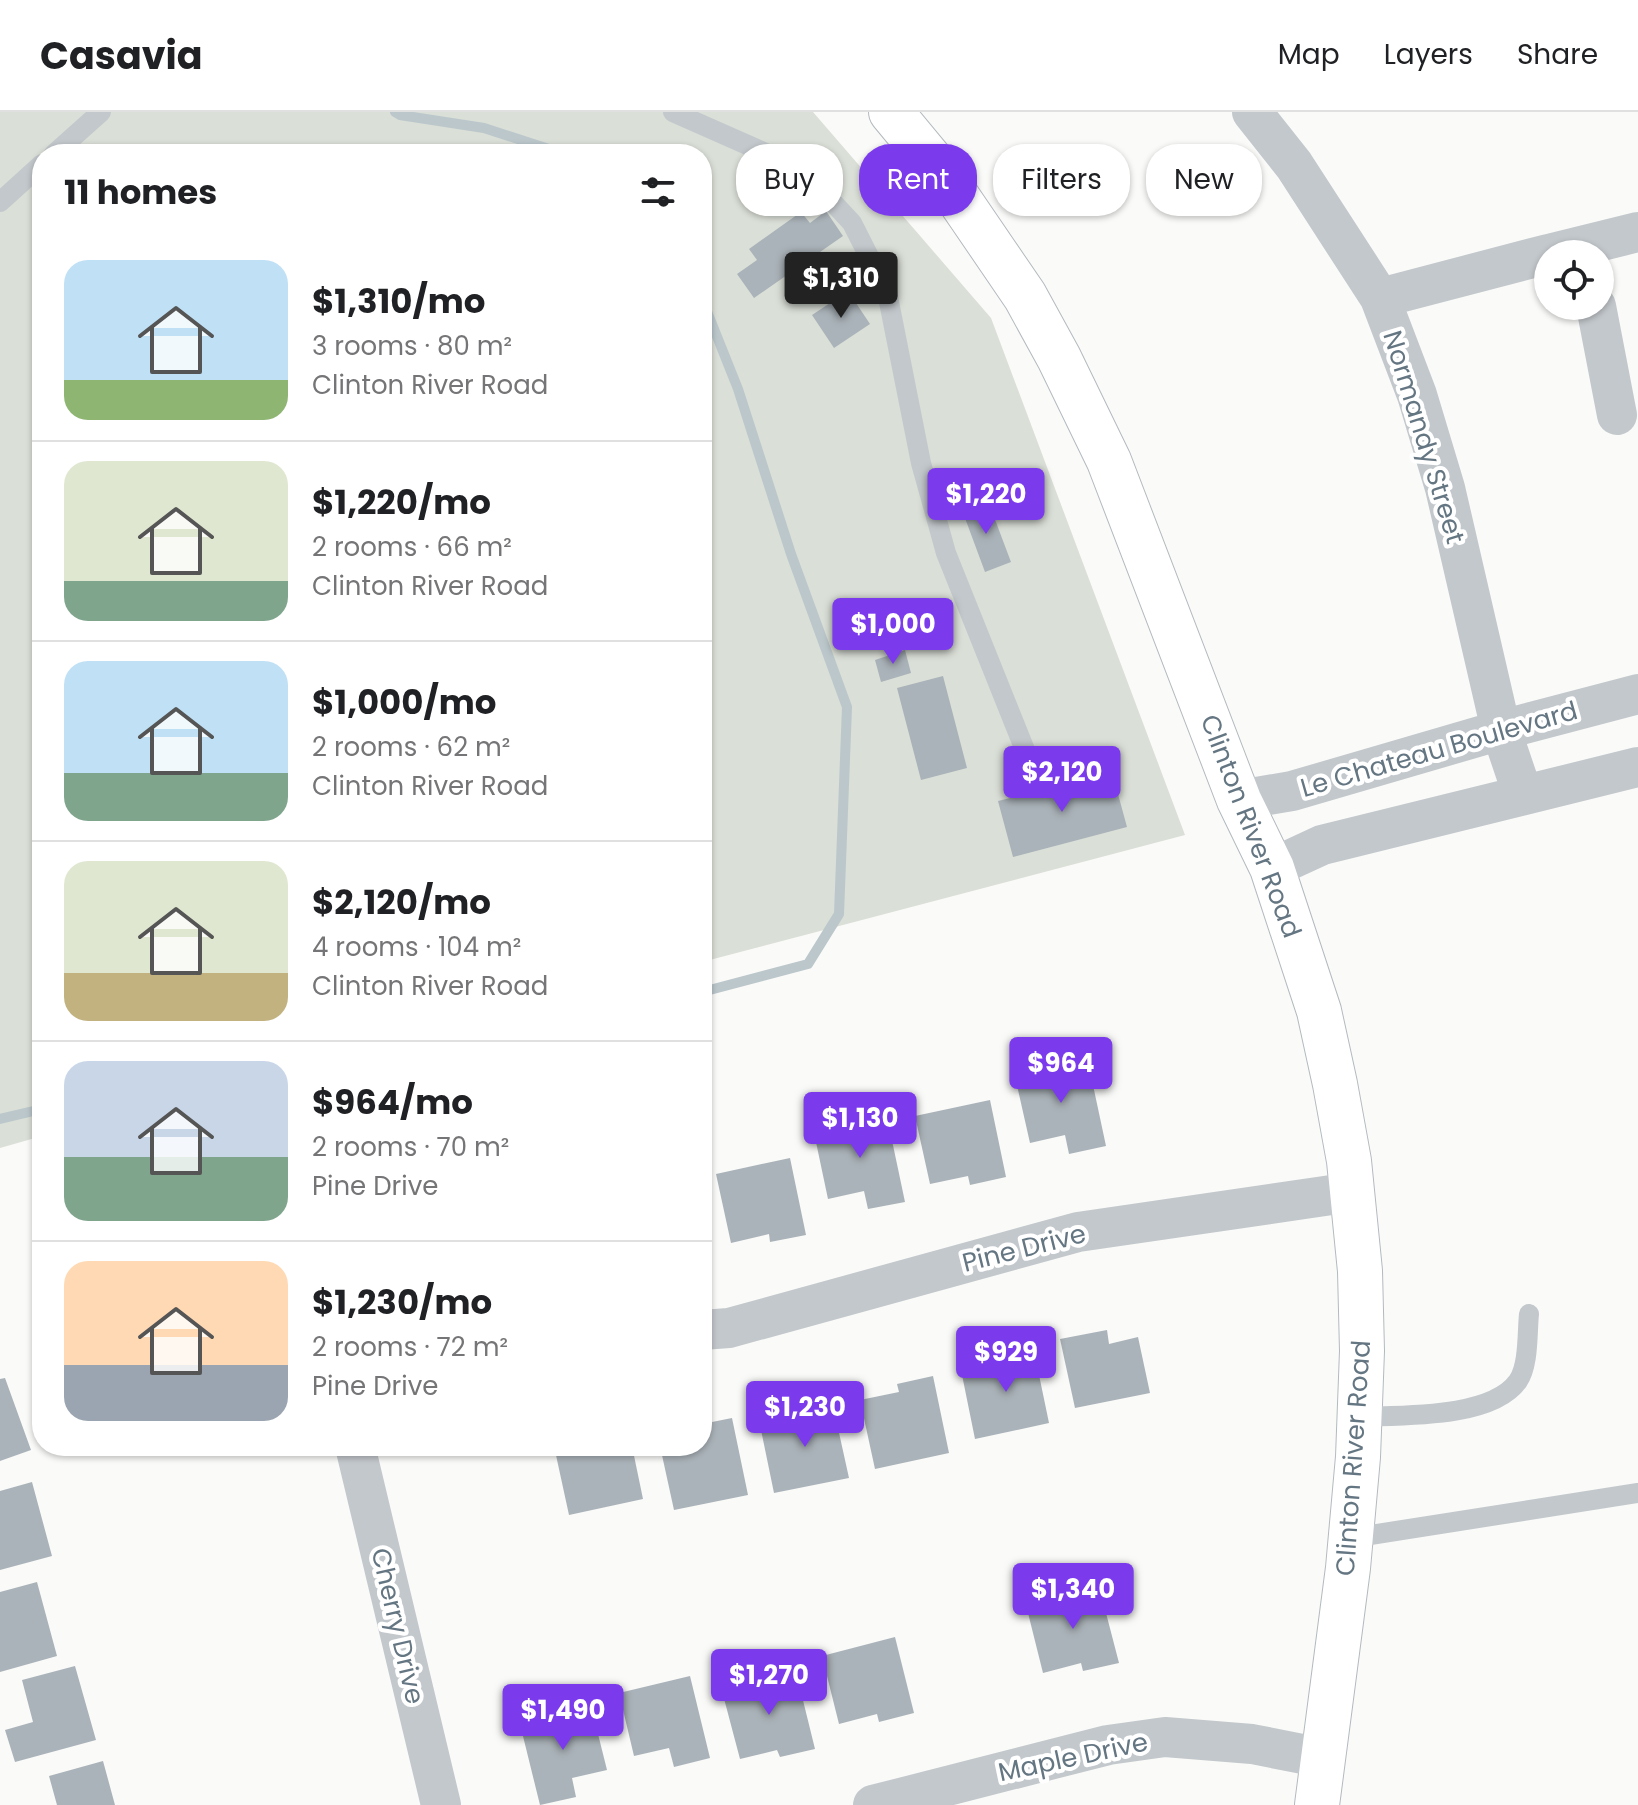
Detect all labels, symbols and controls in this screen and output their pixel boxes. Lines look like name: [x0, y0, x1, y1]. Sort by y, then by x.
text: Casavia: [40, 29, 203, 82]
text: Map: [1278, 35, 1340, 74]
text: Layers: [1384, 35, 1473, 74]
text: Share: [1517, 35, 1598, 74]
chip: Buy: [736, 144, 843, 216]
chip: Rent: [859, 144, 977, 216]
chip: Filters: [993, 144, 1130, 216]
chip: New: [1146, 144, 1262, 216]
text: 11 homes: [64, 168, 217, 216]
icon: filters: [636, 170, 680, 214]
map controls: [1534, 240, 1614, 320]
button: locate: [1534, 240, 1614, 320]
pin: $1,310: [776, 252, 906, 320]
text: $1,310: [803, 260, 879, 296]
text: $1,310/mo: [312, 277, 486, 325]
icon: home: [128, 292, 224, 388]
street label: Normandy Street: [1374, 326, 1474, 548]
text: 3 rooms · 80 m²: [312, 328, 512, 364]
text: Clinton River Road: [312, 367, 548, 403]
pin: $1,220: [921, 468, 1051, 536]
text: $1,220: [946, 476, 1027, 512]
text: $1,220/mo: [312, 478, 491, 526]
icon: home: [128, 493, 224, 589]
text: 2 rooms · 66 m²: [312, 529, 512, 565]
text: Clinton River Road: [312, 568, 548, 604]
pin: $1,000: [828, 598, 958, 666]
text: $1,000: [850, 606, 936, 642]
text: $1,000/mo: [312, 678, 496, 726]
street label: Le Chateau Boulevard: [1296, 692, 1582, 806]
icon: home: [128, 693, 224, 789]
street label: Clinton River Road: [1192, 709, 1310, 943]
text: 2 rooms · 62 m²: [312, 729, 510, 765]
pin: $2,120: [997, 746, 1127, 814]
text: $2,120: [1022, 754, 1103, 790]
text: Clinton River Road: [312, 768, 548, 804]
text: $2,120/mo: [312, 878, 491, 926]
icon: home: [128, 893, 224, 989]
text: 4 rooms · 104 m²: [312, 929, 521, 965]
text: Clinton River Road: [312, 968, 548, 1004]
pin: $964: [1014, 1037, 1108, 1105]
text: $964: [1027, 1045, 1095, 1081]
text: $964/mo: [312, 1078, 473, 1126]
pin: $1,130: [795, 1092, 925, 1160]
icon: home: [128, 1093, 224, 1189]
text: $1,130: [822, 1100, 898, 1136]
text: 2 rooms · 70 m²: [312, 1129, 509, 1165]
text: Pine Drive: [312, 1168, 438, 1204]
street label: Pine Drive: [958, 1215, 1090, 1281]
text: $1,230/mo: [312, 1278, 492, 1326]
icon: home: [128, 1293, 224, 1389]
pin: $929: [959, 1326, 1053, 1394]
text: 2 rooms · 72 m²: [312, 1329, 508, 1365]
text: $929: [974, 1334, 1038, 1370]
street label: Clinton River Road: [1327, 1339, 1379, 1577]
text: Pine Drive: [312, 1368, 438, 1404]
pin: $1,230: [740, 1381, 870, 1449]
text: $1,230: [764, 1389, 846, 1425]
street label: Cherry Drive: [363, 1544, 433, 1708]
pin: $1,340: [1008, 1563, 1138, 1631]
text: $1,340: [1031, 1571, 1115, 1607]
pin: $1,270: [704, 1649, 834, 1717]
text: $1,270: [729, 1657, 809, 1693]
pin: $1,490: [498, 1684, 628, 1752]
text: $1,490: [521, 1692, 605, 1728]
street label: Maple Drive: [995, 1724, 1151, 1790]

